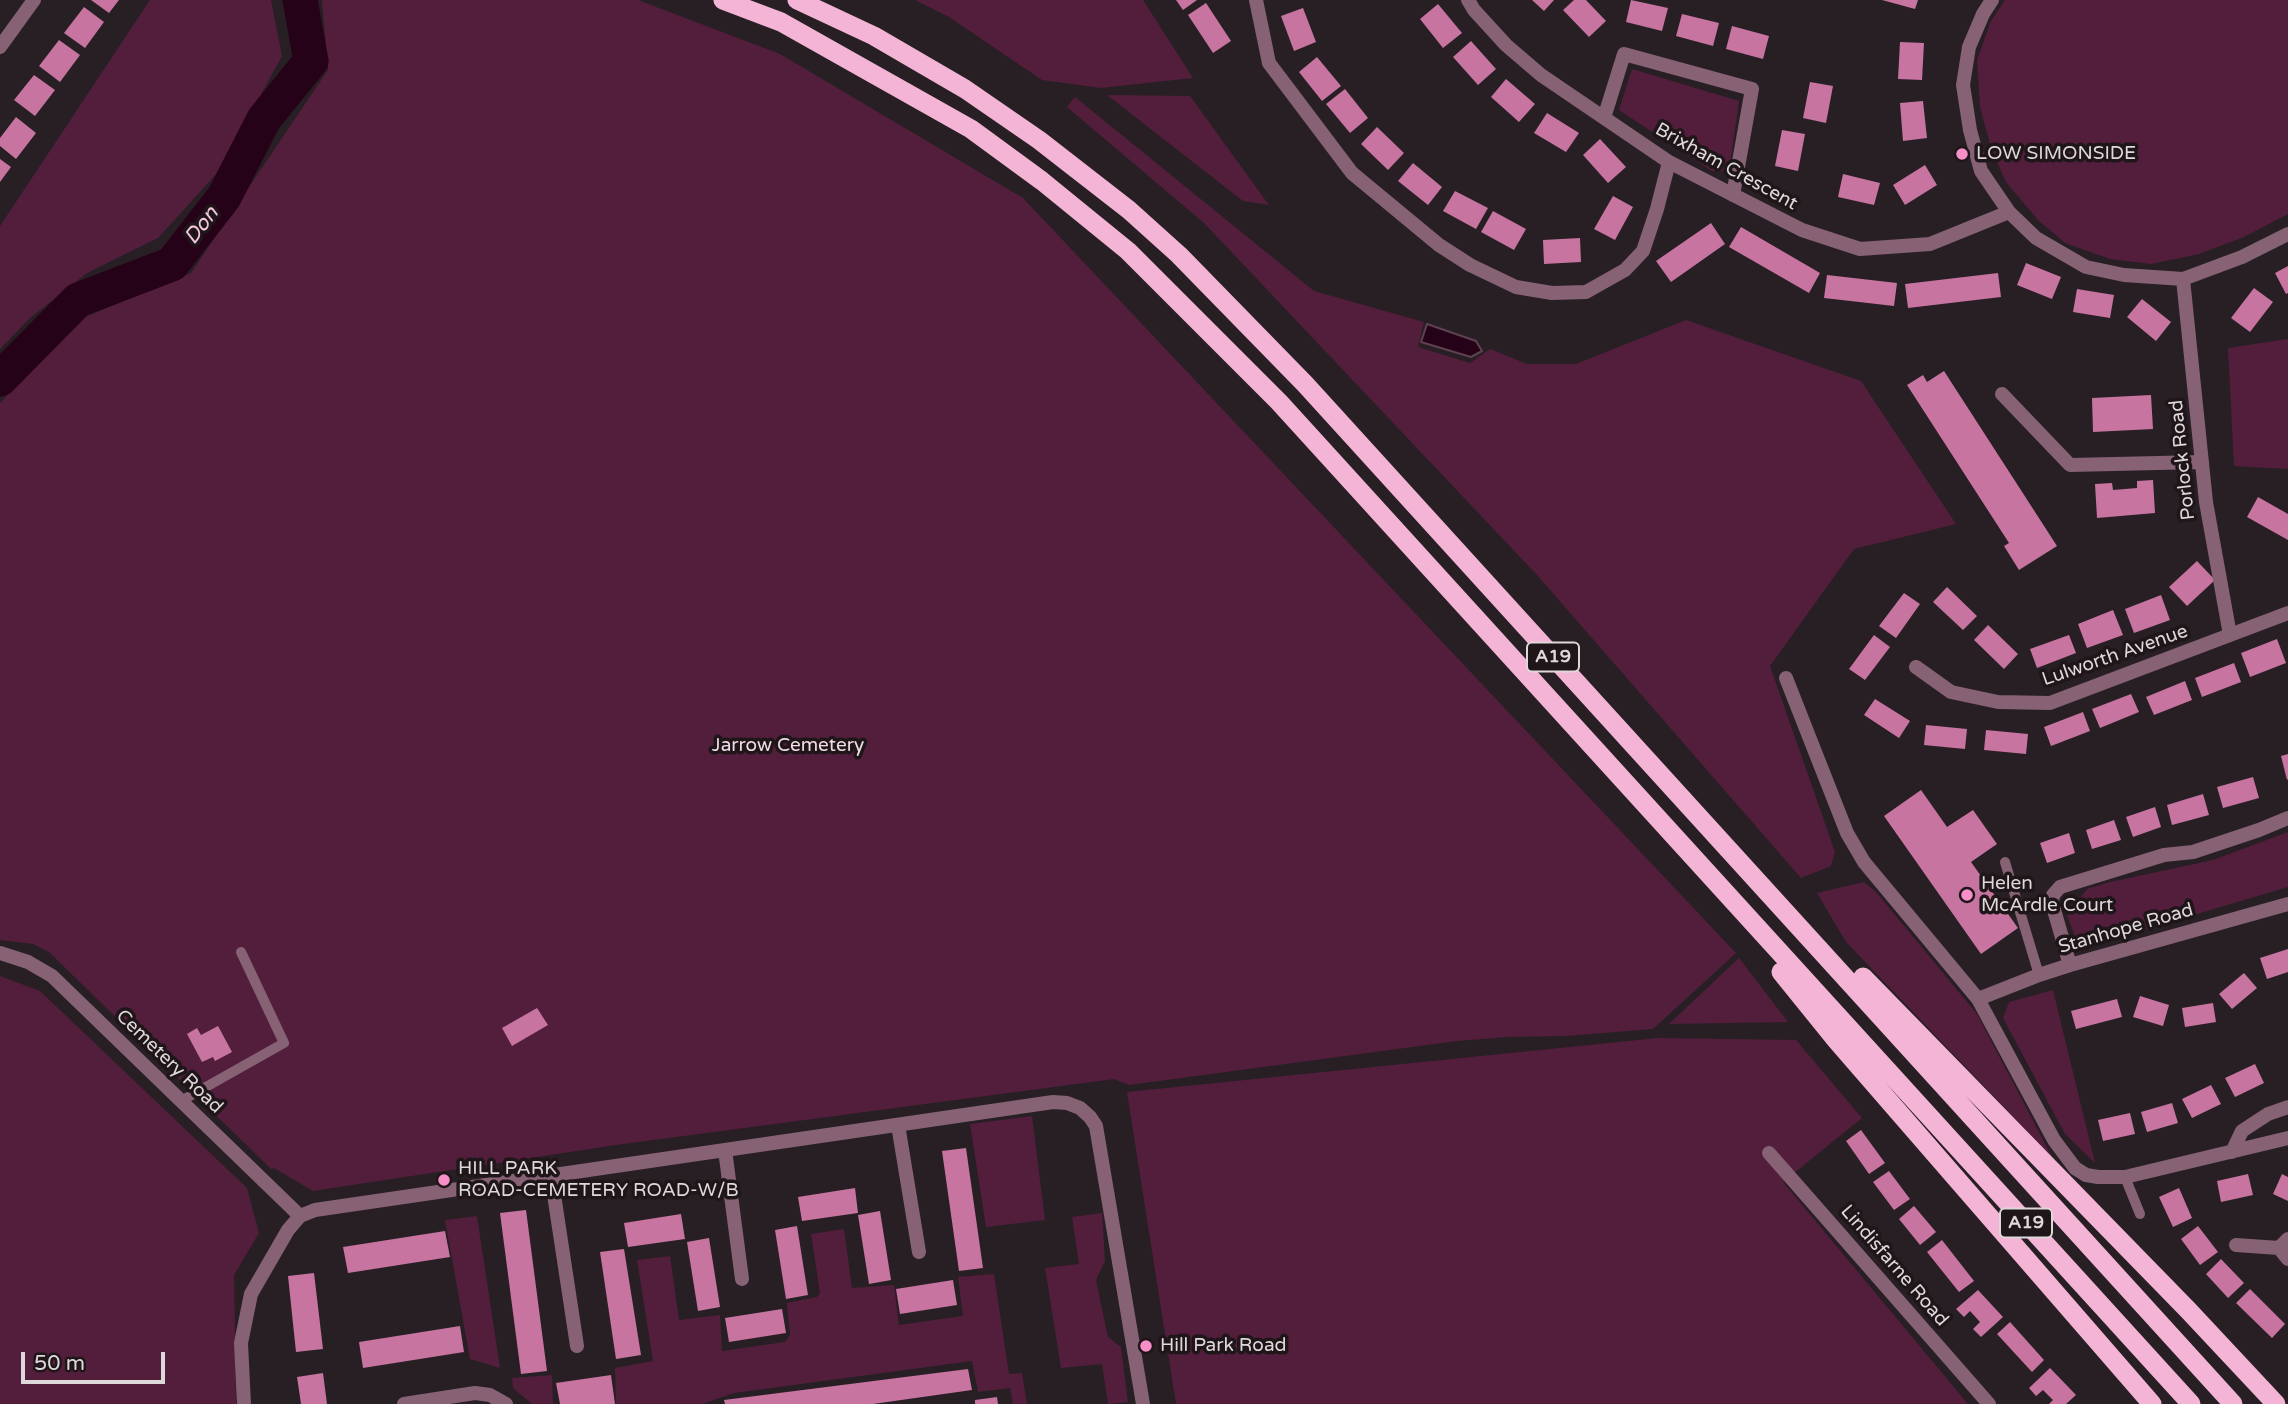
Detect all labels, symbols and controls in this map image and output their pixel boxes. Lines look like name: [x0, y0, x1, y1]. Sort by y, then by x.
street label: Brixham Crescent: [1651, 118, 1801, 216]
place label: LOW SIMONSIDE: [1976, 143, 2136, 165]
marker: LOW SIMONSIDE: [1954, 146, 1970, 162]
water label: Don: [179, 202, 225, 250]
street label: Porlock Road: [2165, 399, 2201, 521]
street label: Lulworth Avenue: [2039, 620, 2191, 692]
road number: A19: [1527, 642, 1579, 672]
park label: Jarrow Cemetery: [712, 735, 864, 757]
place label: Helen McArdle Court: [1981, 873, 2113, 917]
marker: Helen McArdle Court: [1959, 887, 1975, 903]
street label: Stanhope Road: [2056, 899, 2196, 959]
street label: Cemetery Road: [111, 1005, 227, 1119]
place label: HILL PARK ROAD-CEMETERY ROAD-W/B: [458, 1158, 739, 1202]
marker: HILL PARK ROAD-CEMETERY ROAD-W/B: [436, 1172, 452, 1188]
street label: Lindisfarne Road: [1835, 1201, 1953, 1331]
road number: A19: [2000, 1208, 2052, 1238]
place label: Hill Park Road: [1160, 1335, 1287, 1357]
scale bar: [24, 1338, 168, 1382]
marker: Hill Park Road: [1138, 1338, 1154, 1354]
text: 50 m: [34, 1351, 85, 1376]

